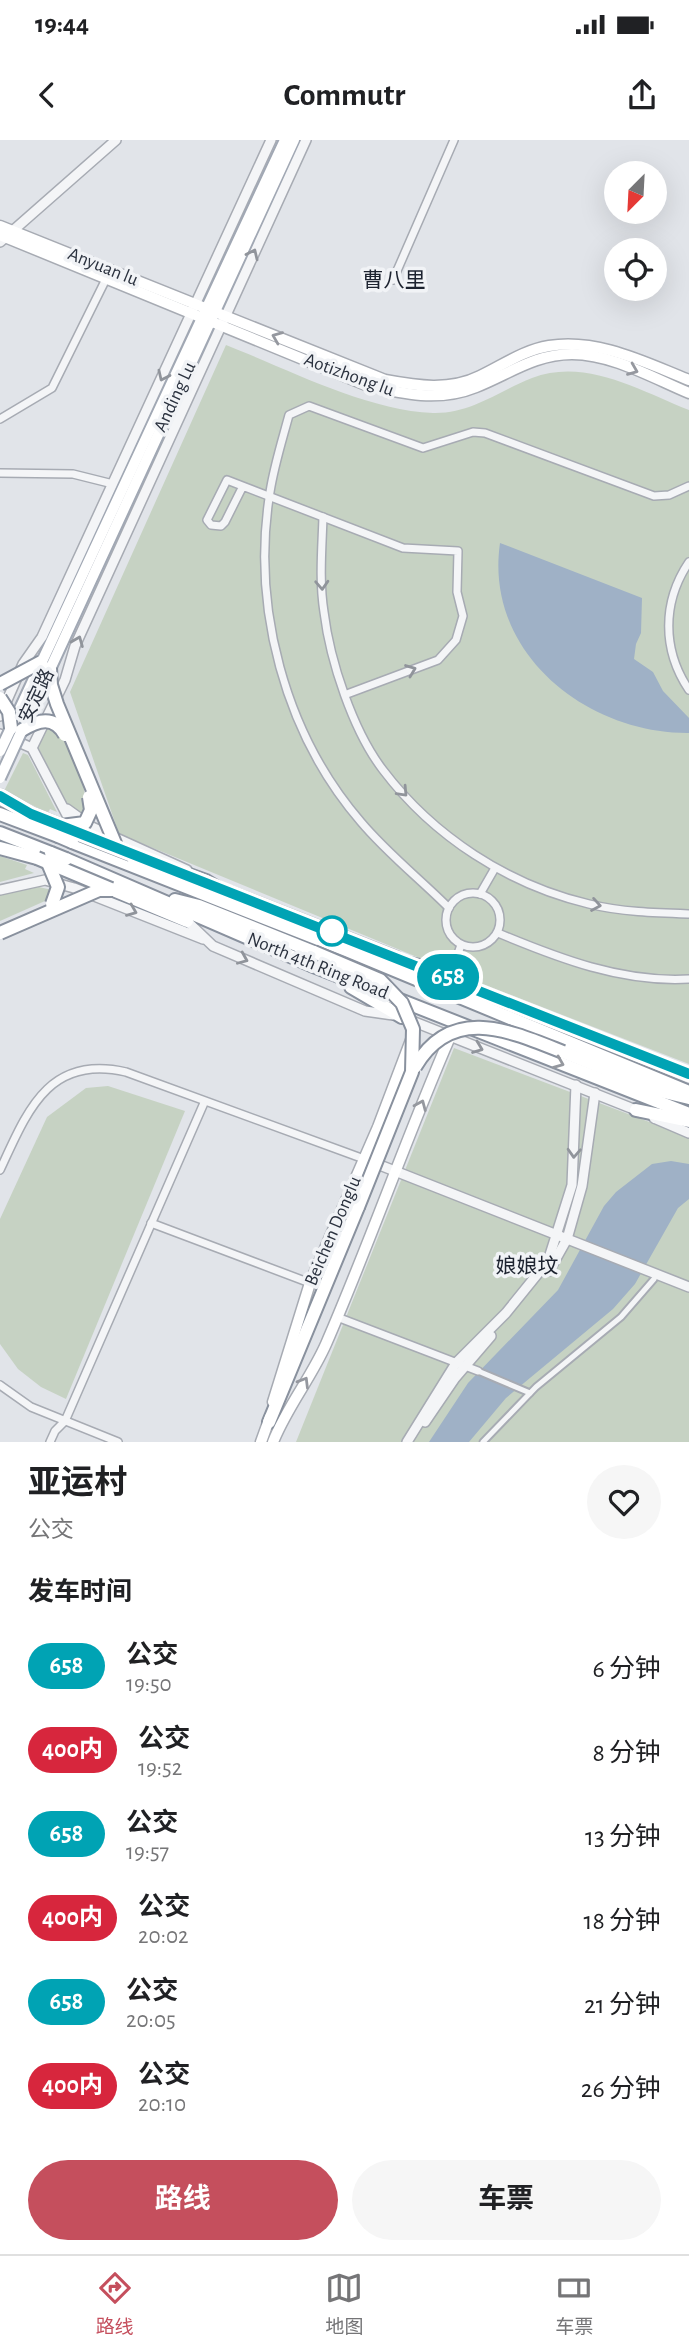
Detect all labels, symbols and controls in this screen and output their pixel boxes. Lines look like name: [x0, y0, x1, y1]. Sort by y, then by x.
text: 19:44: [35, 11, 89, 37]
icon: back: [28, 76, 66, 114]
icon: share: [623, 76, 661, 114]
text: Commutr: [284, 79, 405, 111]
north arrow: [604, 161, 667, 224]
map controls: [604, 161, 667, 301]
button: locate: [604, 238, 667, 301]
street label: Anyuan lu: [65, 244, 141, 290]
one-way arrow: [245, 249, 259, 261]
district label: 曹八里: [363, 269, 426, 291]
one-way arrow: [271, 332, 283, 346]
street label: Aotizhong lu: [302, 350, 397, 400]
street label: Anding Lu: [151, 359, 200, 435]
one-way arrow: [625, 362, 638, 376]
one-way arrow: [157, 369, 171, 381]
one-way arrow: [315, 580, 330, 591]
one-way arrow: [70, 635, 84, 648]
one-way arrow: [404, 664, 416, 678]
street label: 安定路: [15, 665, 58, 726]
one-way arrow: [395, 784, 408, 797]
one-way arrow: [590, 896, 602, 911]
one-way arrow: [125, 902, 137, 916]
unlabelled marker: [317, 916, 347, 946]
street label: North 4th Ring Road: [245, 929, 391, 1003]
one-way arrow: [236, 951, 249, 965]
line badge: 658: [408, 954, 488, 1000]
text: 658: [431, 965, 465, 989]
one-way arrow: [472, 1040, 484, 1054]
one-way arrow: [553, 1054, 565, 1068]
one-way arrow: [412, 1099, 426, 1111]
one-way arrow: [567, 1148, 582, 1159]
street label: Beichen Donglu: [301, 1173, 365, 1289]
district label: 娘娘坟: [496, 1255, 559, 1277]
one-way arrow: [296, 1376, 309, 1389]
button: heart: [587, 1465, 661, 1539]
text: 亚运村: [28, 1467, 127, 1500]
text: 公交: [28, 1519, 74, 1542]
text: 发车时间: [28, 1579, 132, 1605]
text: 公交: [126, 1642, 178, 1668]
text: 658: [50, 1654, 83, 1678]
text: 6 分钟: [592, 1656, 661, 1682]
text: 19:50: [126, 1673, 172, 1696]
text: 公交: [138, 1726, 190, 1752]
text: 400内: [42, 1738, 103, 1762]
text: 8 分钟: [592, 1740, 661, 1766]
text: 19:52: [138, 1757, 182, 1780]
text: 公交: [126, 1810, 178, 1836]
text: 658: [50, 1822, 83, 1846]
text: 13 分钟: [585, 1824, 661, 1850]
text: 19:57: [126, 1841, 169, 1864]
text: 公交: [138, 1894, 190, 1920]
text: 400内: [42, 1906, 103, 1930]
text: 18 分钟: [583, 1908, 661, 1934]
text: 20:02: [138, 1925, 189, 1948]
text: 公交: [126, 1978, 178, 2004]
text: 658: [50, 1990, 83, 2014]
text: 21 分钟: [584, 1992, 661, 2018]
text: 20:05: [126, 2009, 176, 2032]
text: 公交: [138, 2062, 190, 2088]
text: 400内: [42, 2074, 103, 2098]
text: 26 分钟: [581, 2076, 661, 2102]
text: 20:10: [138, 2093, 186, 2116]
button: 路线: [28, 2160, 338, 2240]
button: 车票: [352, 2160, 661, 2240]
tab: 路线: [96, 2269, 134, 2339]
tab: 地图: [325, 2269, 363, 2339]
tab: 车票: [555, 2269, 593, 2339]

